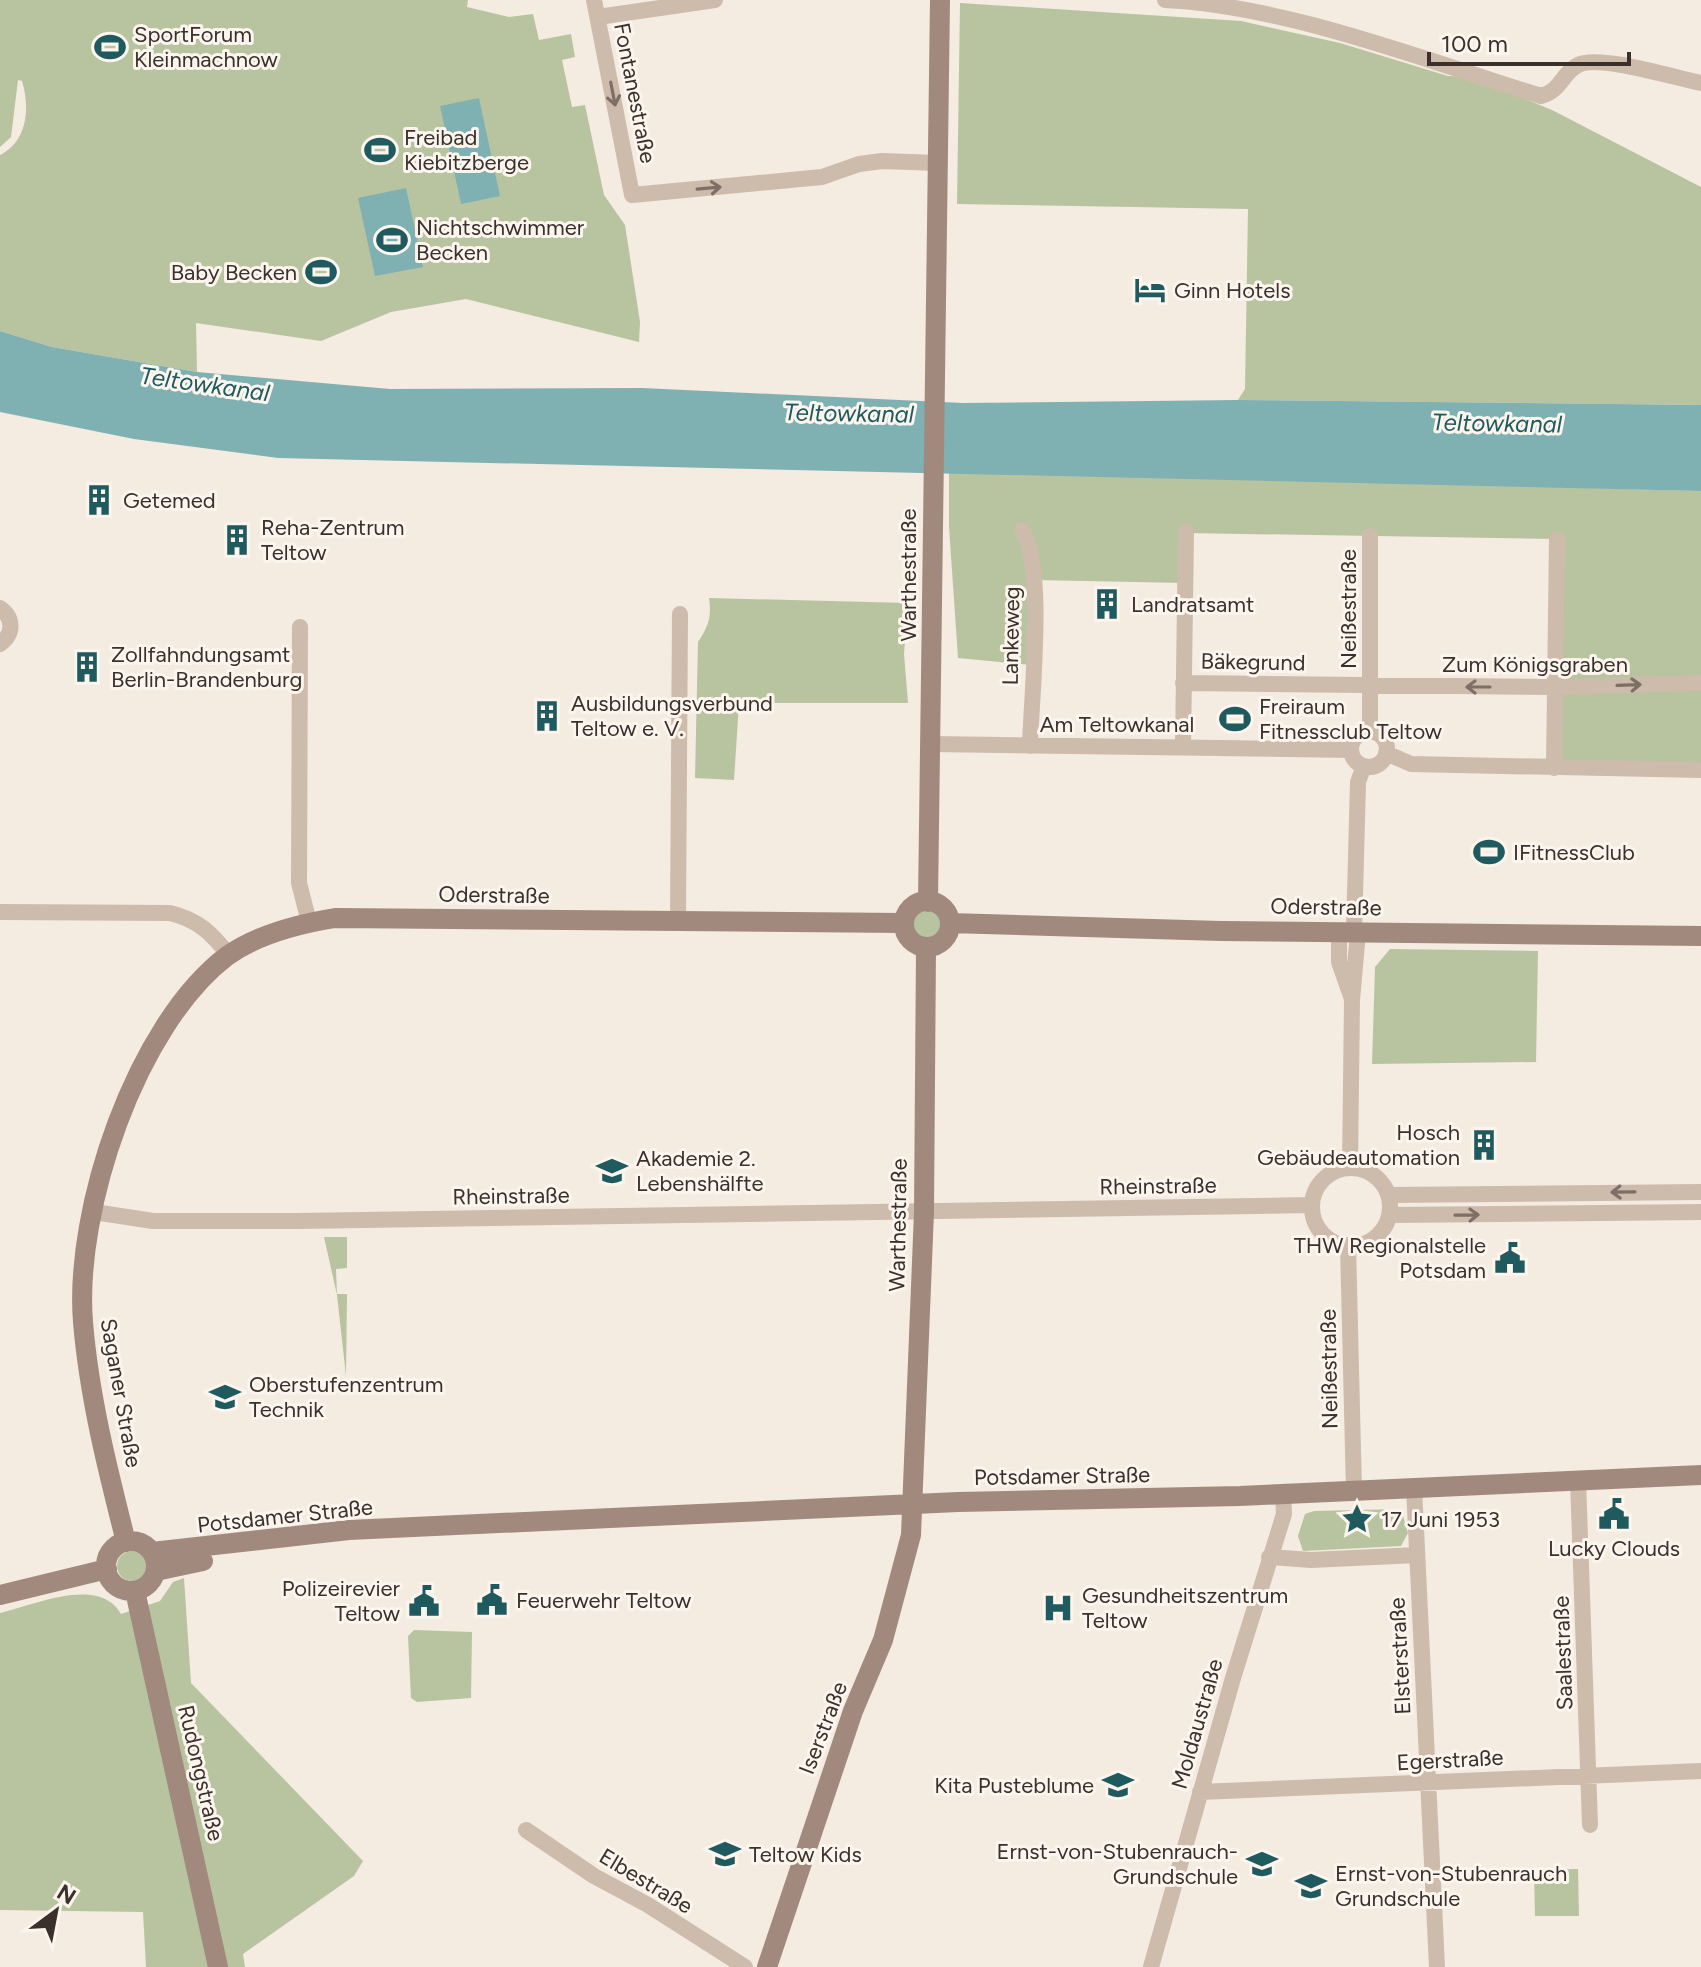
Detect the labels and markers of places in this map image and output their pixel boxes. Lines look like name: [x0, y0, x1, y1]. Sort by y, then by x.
place label: SportForum Kleinmachnow: [134, 21, 279, 73]
sports icon: SportForum Kleinmachnow: [93, 30, 127, 64]
place label: Freibad Kiebitzberge: [404, 124, 529, 176]
sports icon: Freibad Kiebitzberge: [363, 133, 397, 167]
place label: Nichtschwimmer Becken: [416, 214, 585, 266]
sports icon: Nichtschwimmer Becken: [375, 223, 409, 257]
sports icon: Baby Becken: [304, 255, 338, 289]
place label: Baby Becken: [171, 259, 297, 286]
hotel icon: Ginn Hotels: [1133, 273, 1167, 307]
place label: Ginn Hotels: [1174, 277, 1290, 304]
building icon: Getemed: [82, 483, 116, 517]
place label: Getemed: [123, 487, 216, 514]
place label: Reha-Zentrum Teltow: [261, 514, 405, 566]
building icon: Reha-Zentrum Teltow: [220, 523, 254, 557]
building icon: Landratsamt: [1090, 587, 1124, 621]
place label: Landratsamt: [1131, 591, 1254, 618]
place label: Zollfahndungsamt Berlin-Brandenburg: [111, 641, 302, 693]
building icon: Zollfahndungsamt Berlin-Brandenburg: [70, 650, 104, 684]
place label: Ausbildungsverbund Teltow e. V.: [571, 690, 773, 742]
place label: Freiraum Fitnessclub Teltow: [1259, 693, 1443, 745]
building icon: Ausbildungsverbund Teltow e. V.: [530, 699, 564, 733]
sports icon: Freiraum Fitnessclub Teltow: [1218, 702, 1252, 736]
sports icon: IFitnessClub: [1472, 835, 1506, 869]
place label: IFitnessClub: [1513, 839, 1635, 866]
place label: Hosch Gebäudeautomation: [1257, 1119, 1460, 1171]
building icon: Hosch Gebäudeautomation: [1467, 1128, 1501, 1162]
place label: Akademie 2. Lebenshälfte: [636, 1145, 764, 1197]
school or university icon: Akademie 2. Lebenshälfte: [595, 1154, 629, 1188]
place label: THW Regionalstelle Potsdam: [1294, 1232, 1486, 1284]
public building icon: THW Regionalstelle Potsdam: [1493, 1241, 1527, 1275]
place label: Oberstufenzentrum Technik: [249, 1371, 443, 1423]
school or university icon: Oberstufenzentrum Technik: [208, 1380, 242, 1414]
public building icon: Lucky Clouds: [1597, 1497, 1631, 1531]
place icon: 17 Juni 1953: [1340, 1502, 1374, 1536]
place label: 17 Juni 1953: [1381, 1506, 1500, 1533]
place label: Lucky Clouds: [1548, 1535, 1680, 1562]
place label: Polizeirevier Teltow: [282, 1575, 401, 1627]
place label: Gesundheitszentrum Teltow: [1082, 1582, 1288, 1634]
public building icon: Feuerwehr Teltow: [475, 1583, 509, 1617]
public building icon: Polizeirevier Teltow: [407, 1584, 441, 1618]
place label: Feuerwehr Teltow: [516, 1587, 692, 1614]
hospital icon: Gesundheitszentrum Teltow: [1041, 1591, 1075, 1625]
school or university icon: Kita Pusteblume: [1101, 1768, 1135, 1802]
place label: Kita Pusteblume: [934, 1772, 1094, 1799]
school or university icon: Teltow Kids: [708, 1837, 742, 1871]
place label: Ernst-von-Stubenrauch- Grundschule: [997, 1838, 1238, 1890]
place label: Teltow Kids: [749, 1841, 862, 1868]
school or university icon: Ernst-von-Stubenrauch- Grundschule: [1245, 1847, 1279, 1881]
place label: Ernst-von-Stubenrauch Grundschule: [1335, 1860, 1567, 1912]
school or university icon: Ernst-von-Stubenrauch Grundschule: [1294, 1869, 1328, 1903]

